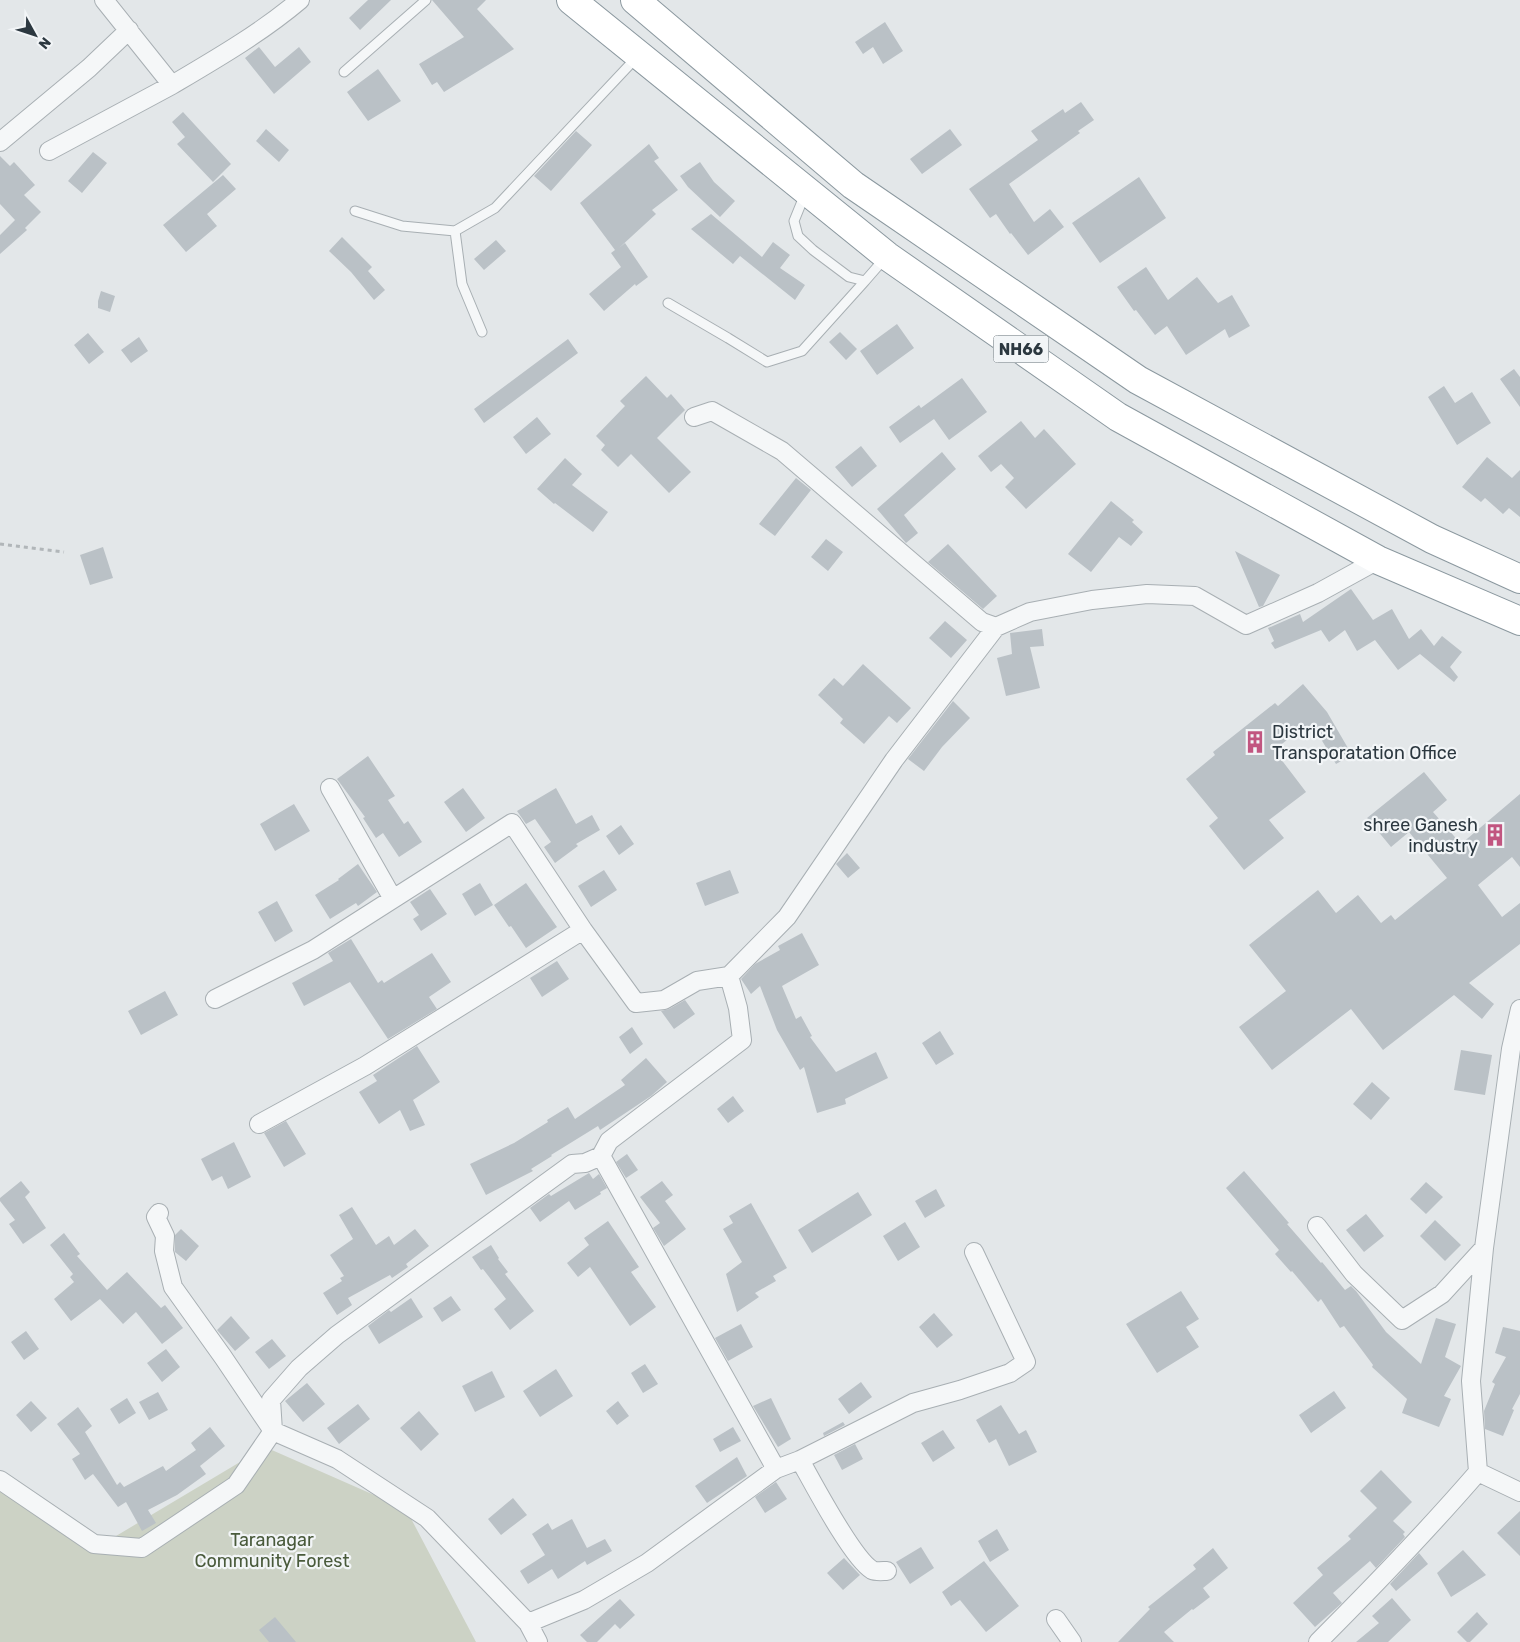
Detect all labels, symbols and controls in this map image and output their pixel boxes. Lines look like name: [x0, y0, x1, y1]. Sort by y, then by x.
north arrow: [10, 10, 60, 60]
text: N: [35, 34, 54, 52]
road number: NH66: [994, 336, 1048, 362]
place label: District Transporatation Office: [1272, 721, 1457, 764]
building icon: District Transporatation Office: [1242, 729, 1268, 755]
place label: shree Ganesh industry: [1363, 814, 1478, 857]
building icon: shree Ganesh industry: [1482, 822, 1508, 848]
park label: Taranagar Community Forest: [195, 1529, 349, 1572]

